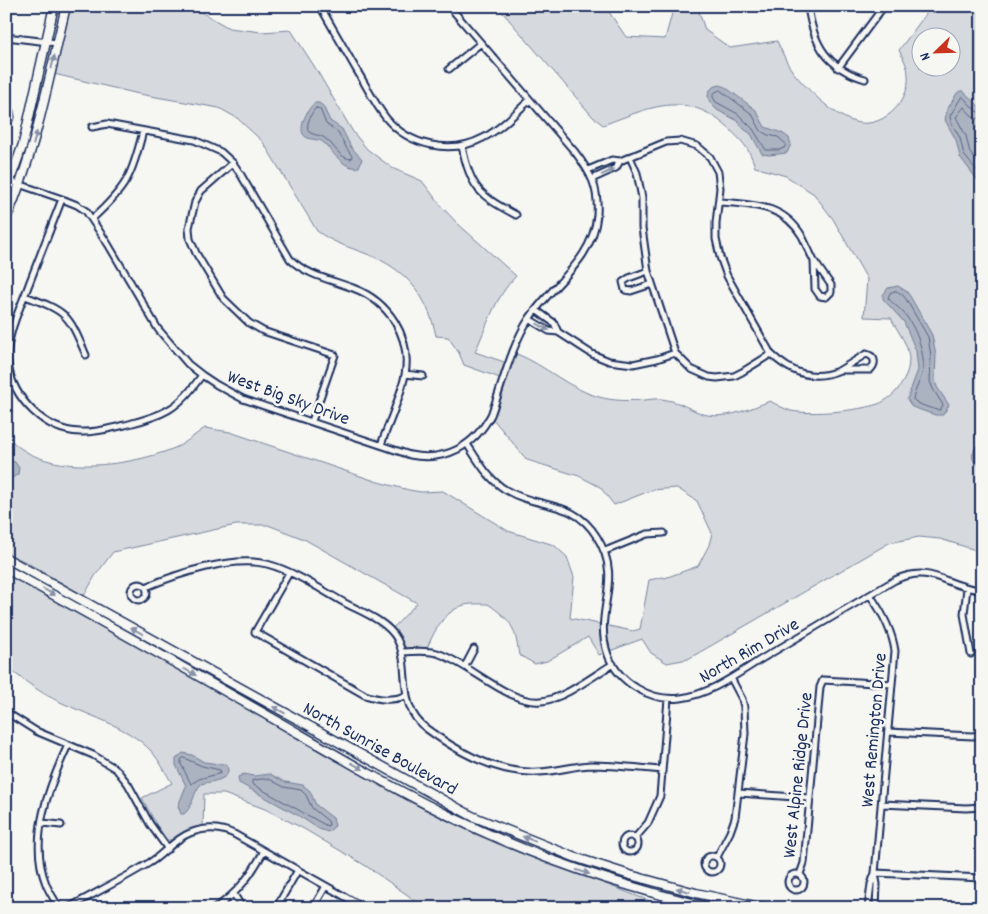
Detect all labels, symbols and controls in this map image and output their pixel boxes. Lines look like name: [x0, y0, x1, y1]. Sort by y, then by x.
north arrow: [910, 28, 960, 78]
text: N: [915, 49, 936, 63]
one-way arrow: [49, 55, 57, 70]
one-way arrow: [31, 131, 39, 146]
one-way arrow: [601, 168, 615, 176]
one-way arrow: [535, 323, 550, 331]
street label: West Big Sky Drive: [223, 365, 353, 434]
one-way arrow: [42, 588, 56, 596]
street label: North Rim Drive: [695, 612, 805, 692]
one-way arrow: [130, 626, 144, 635]
street label: West Remington Drive: [855, 652, 896, 809]
one-way arrow: [184, 668, 197, 677]
street label: West Alpine Ridge Drive: [777, 691, 822, 860]
street label: North Sunrise Boulevard: [297, 696, 461, 804]
one-way arrow: [272, 706, 286, 714]
one-way arrow: [350, 762, 364, 770]
one-way arrow: [521, 835, 536, 843]
one-way arrow: [576, 868, 591, 876]
one-way arrow: [676, 885, 691, 893]

